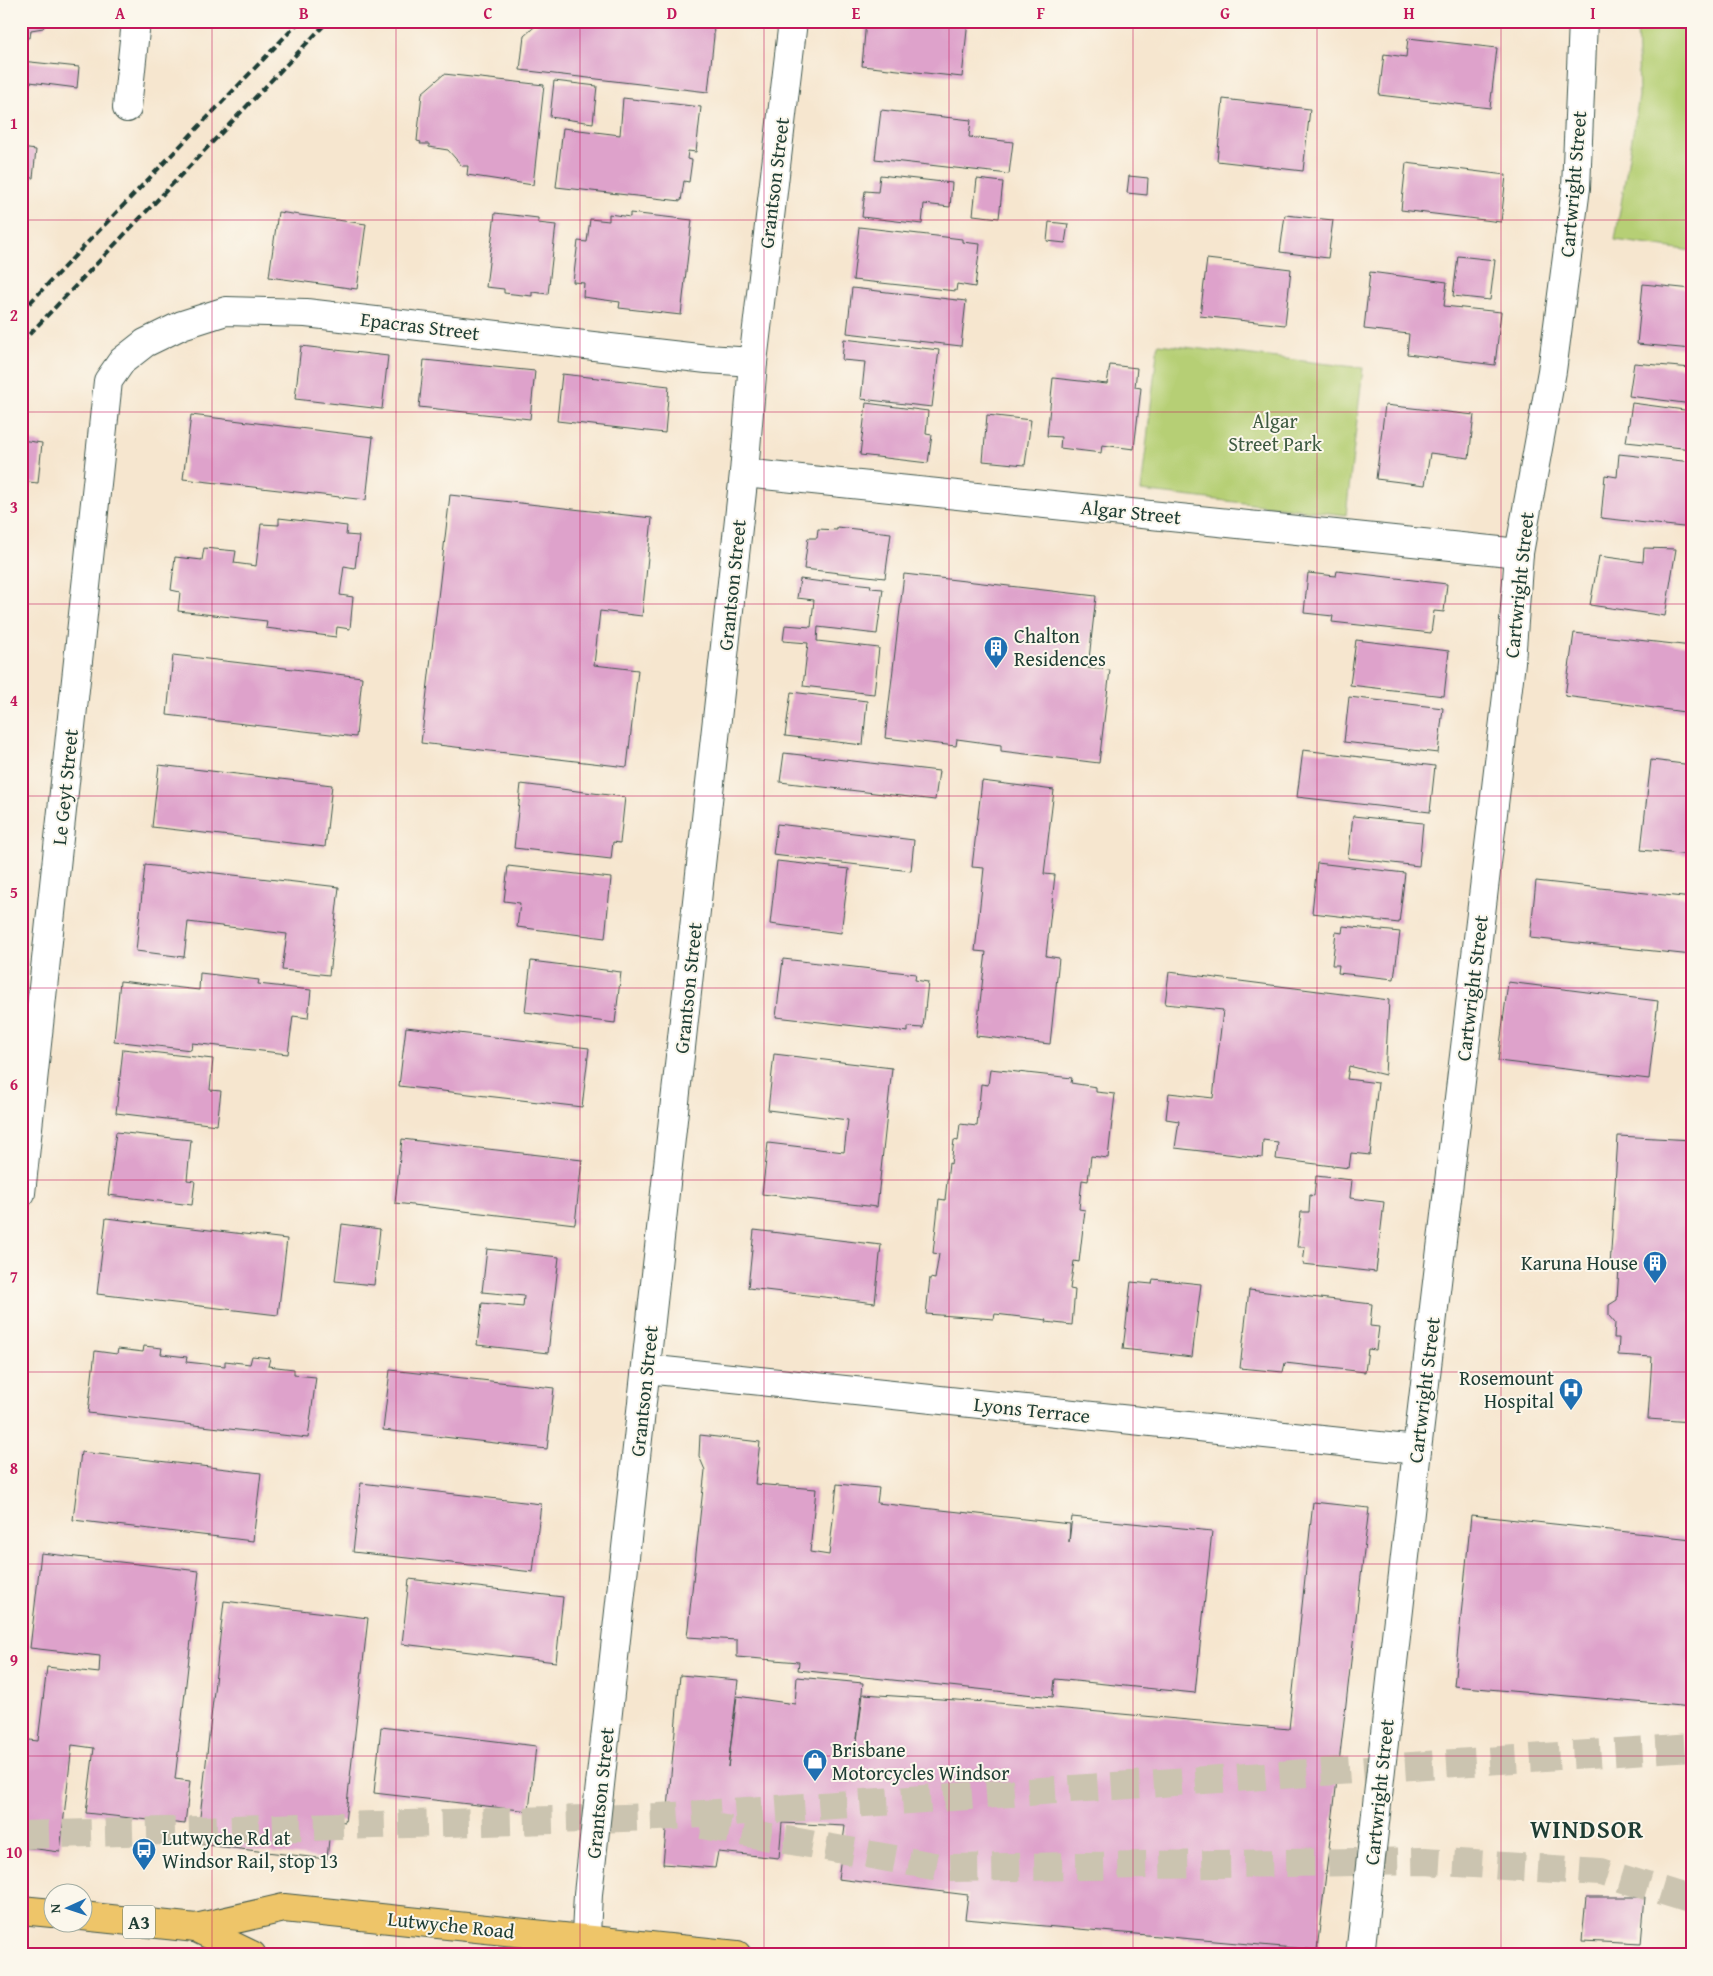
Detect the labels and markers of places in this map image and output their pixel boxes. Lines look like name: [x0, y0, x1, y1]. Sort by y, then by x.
place label: Chalton Residences: [1014, 621, 1106, 673]
building icon: Chalton Residences: [983, 635, 1009, 669]
place label: Karuna House: [1521, 1248, 1638, 1277]
building icon: Karuna House: [1642, 1250, 1668, 1284]
place label: Rosemount Hospital: [1459, 1363, 1554, 1415]
hospital icon: Rosemount Hospital: [1558, 1377, 1584, 1411]
place label: Brisbane Motorcycles Windsor: [832, 1735, 1009, 1787]
shop icon: Brisbane Motorcycles Windsor: [802, 1748, 828, 1782]
place label: Lutwyche Rd at Windsor Rail, stop 13: [162, 1823, 338, 1875]
bus stop icon: Lutwyche Rd at Windsor Rail, stop 13: [131, 1837, 157, 1871]

